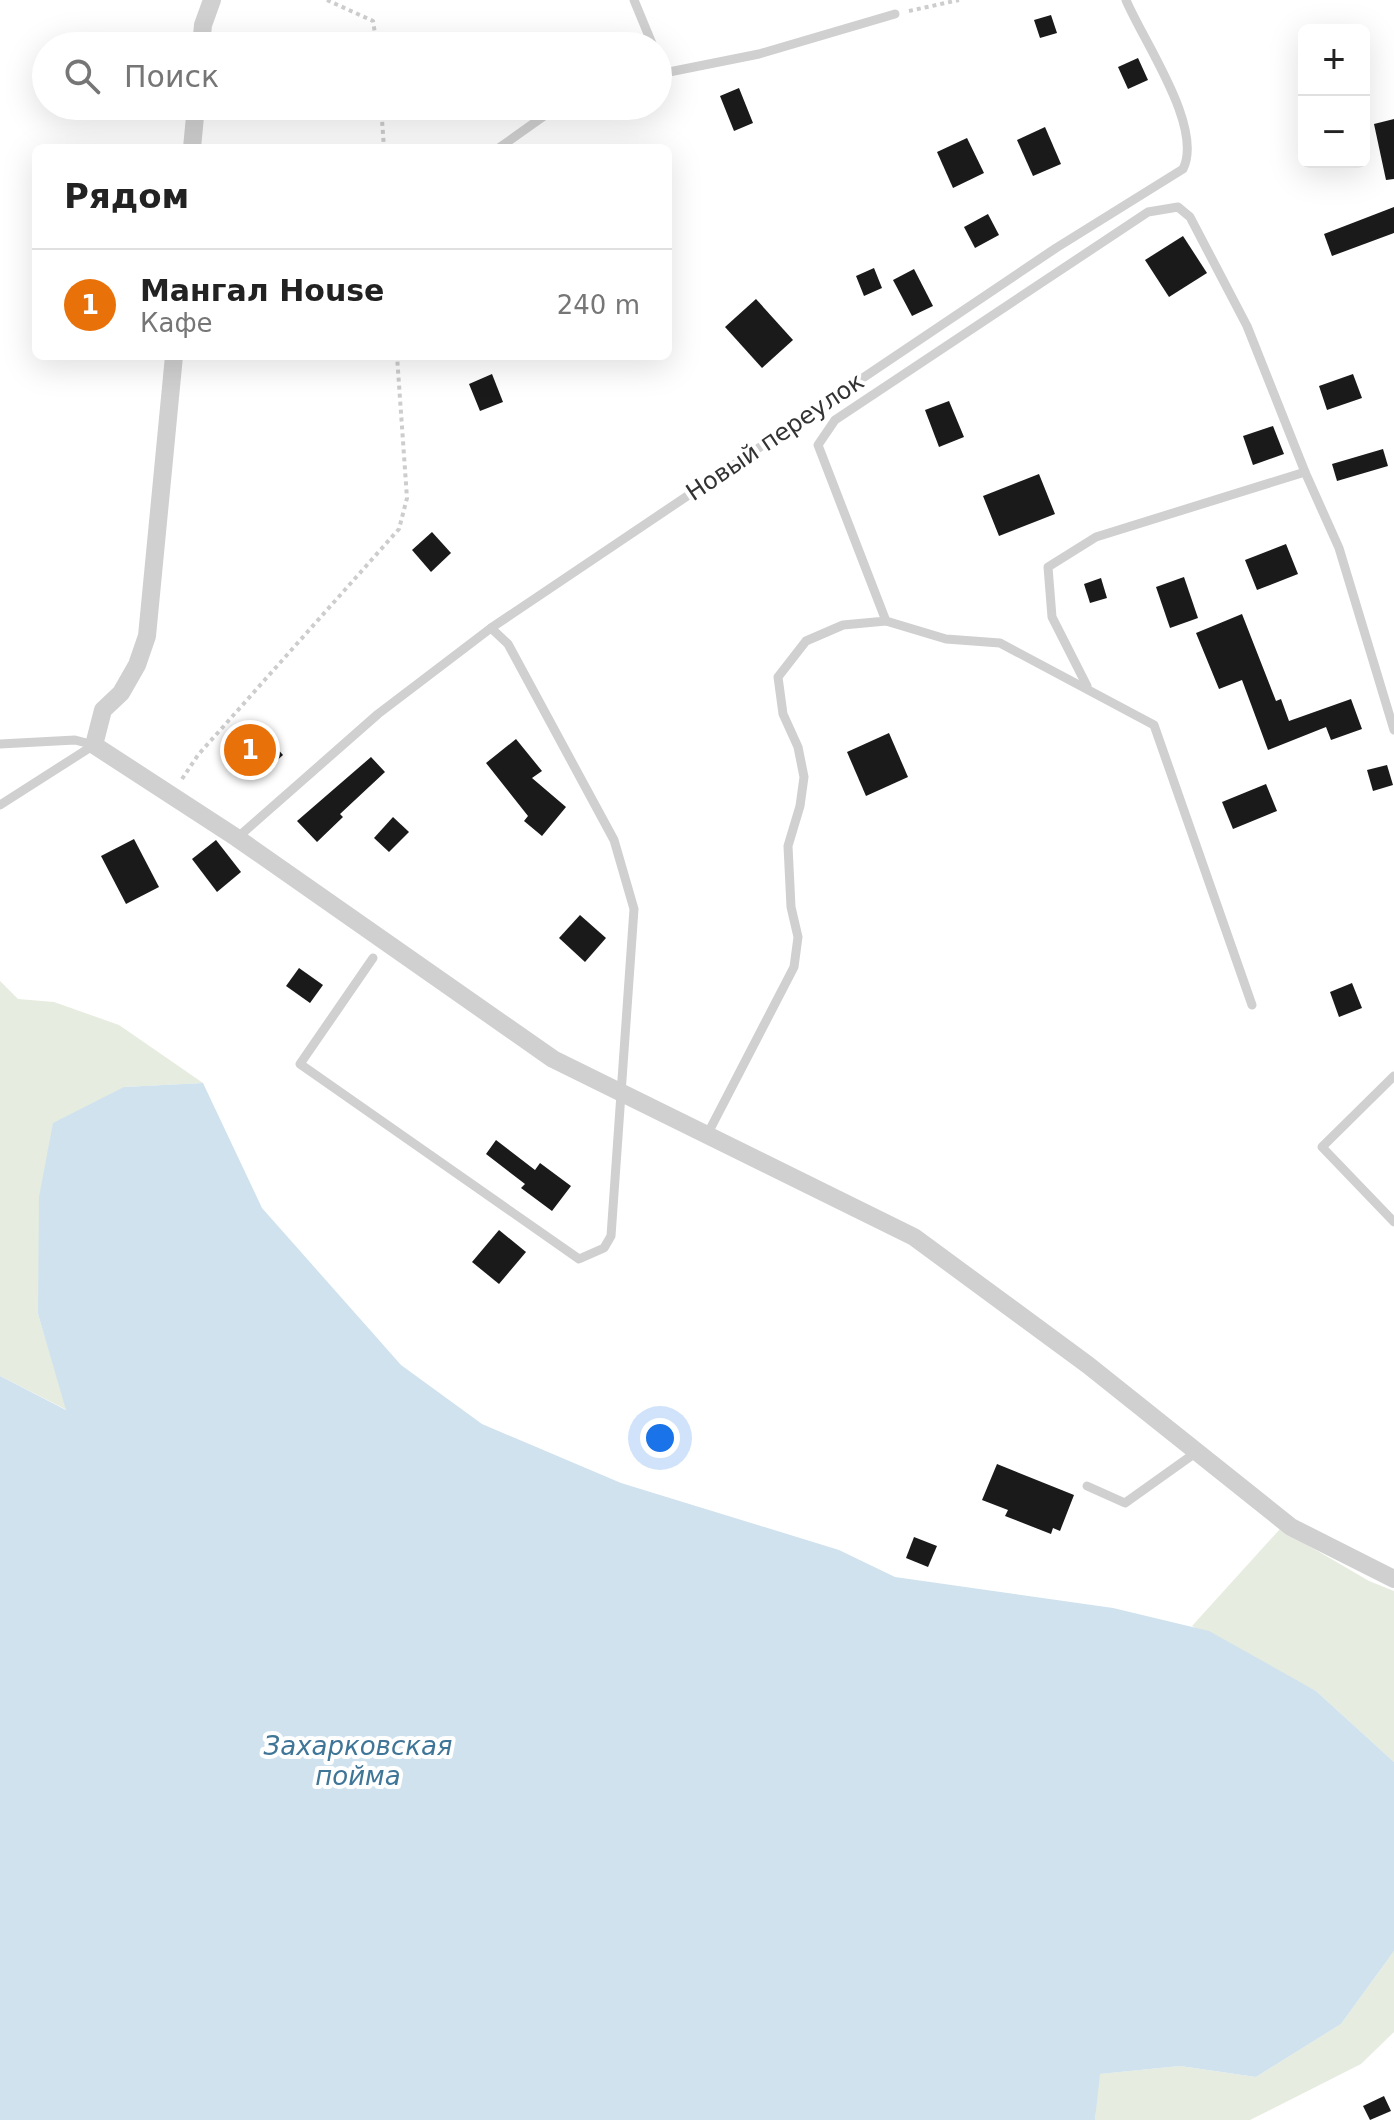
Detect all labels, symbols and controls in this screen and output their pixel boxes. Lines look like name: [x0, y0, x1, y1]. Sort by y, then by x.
map controls: [1298, 24, 1370, 168]
button: +: [1298, 24, 1370, 96]
search box: [32, 32, 672, 120]
icon: search: [60, 54, 104, 98]
text: Поиск: [124, 59, 219, 94]
button: −: [1298, 96, 1370, 168]
text: Рядом: [64, 176, 189, 216]
text: Мангал House: [140, 273, 384, 308]
text: 1: [81, 290, 99, 320]
text: 240 m: [557, 290, 640, 320]
text: Кафе: [140, 308, 213, 338]
street label: Новый переулок: [681, 367, 869, 507]
pin: 1: [224, 720, 276, 780]
your location: [640, 1418, 680, 1458]
water label: Захарковская пойма: [264, 1731, 452, 1791]

